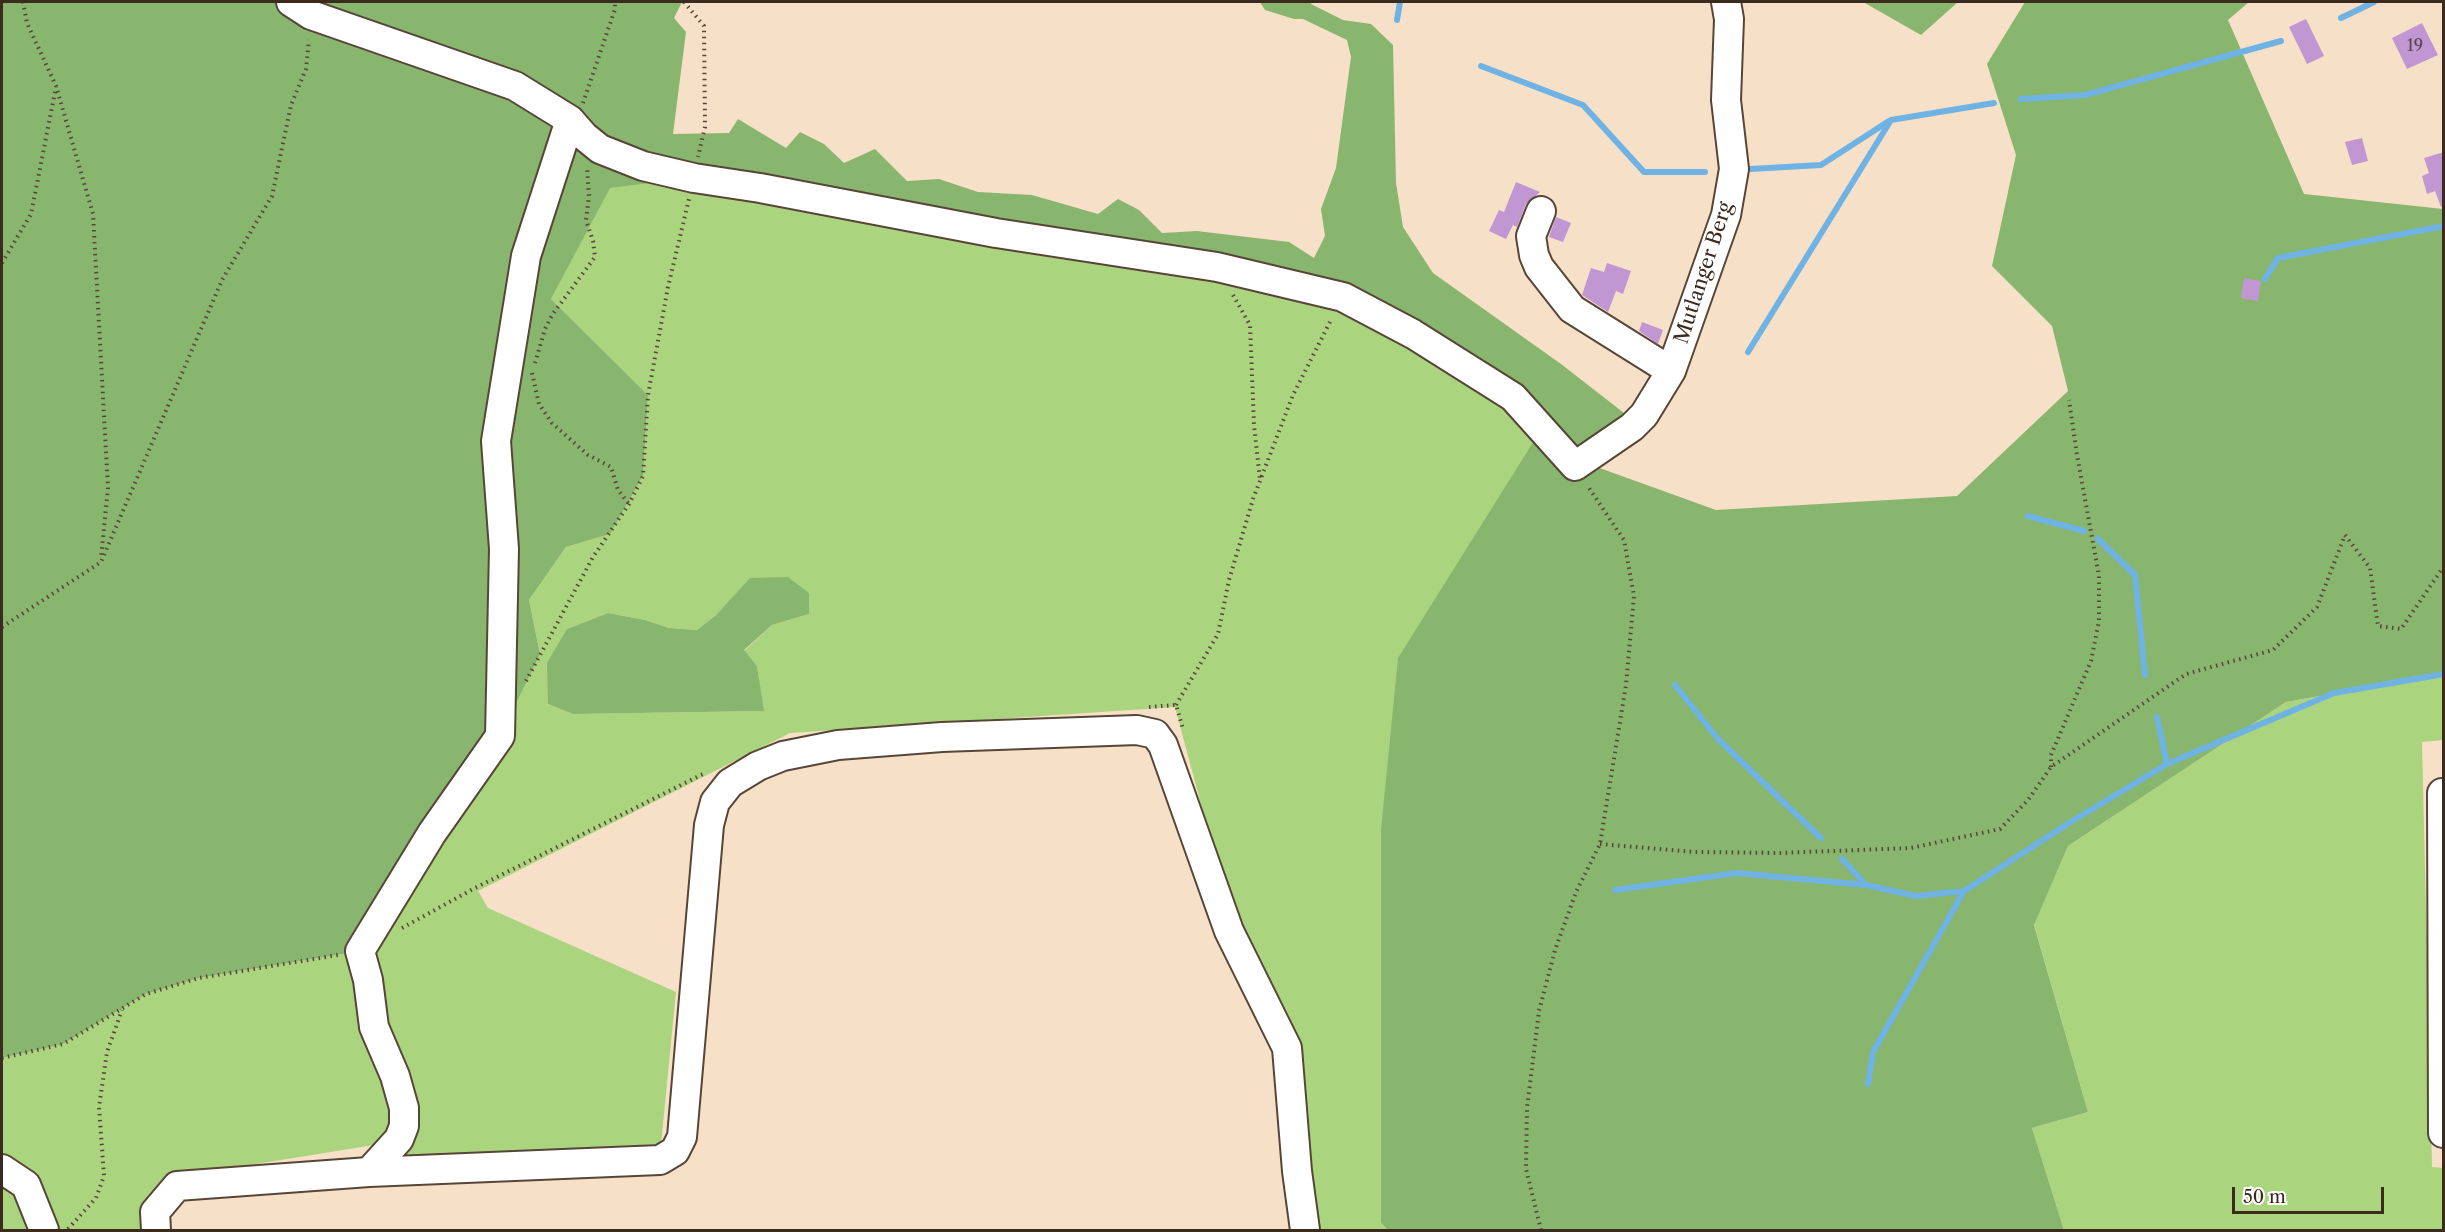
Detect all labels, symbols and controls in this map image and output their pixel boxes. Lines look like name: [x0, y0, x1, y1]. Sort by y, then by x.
house number: 19: [2407, 36, 2423, 56]
street label: Mutlanger Berg: [1670, 199, 1738, 347]
scale bar: [2235, 1175, 2386, 1213]
text: 50 m: [2243, 1186, 2286, 1208]

